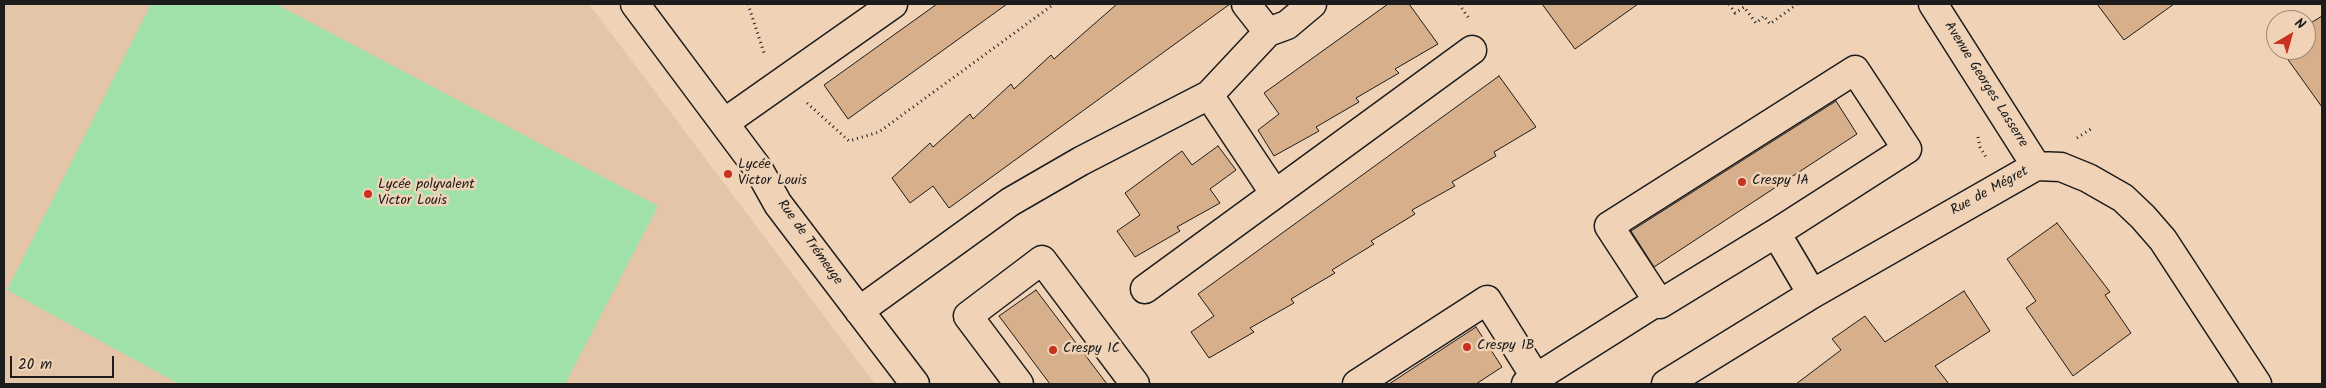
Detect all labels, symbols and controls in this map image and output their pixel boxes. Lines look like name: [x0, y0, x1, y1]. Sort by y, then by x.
north arrow: [2266, 10, 2316, 60]
text: N: [2289, 13, 2310, 35]
street label: Avenue Georges Lasserre: [1939, 19, 2031, 151]
place label: Lycée Victor Louis: [738, 158, 807, 190]
street label: Rue de Mégret: [1948, 164, 2032, 220]
marker: Lycée Victor Louis: [722, 168, 734, 180]
place label: Crespy 1A: [1752, 174, 1809, 190]
marker: Crespy 1A: [1736, 176, 1748, 188]
place label: Lycée polyvalent Victor Louis: [378, 178, 475, 210]
marker: Lycée polyvalent Victor Louis: [362, 188, 374, 200]
street label: Rue de Trémeuge: [772, 197, 846, 289]
place label: Crespy 1B: [1477, 339, 1534, 355]
marker: Crespy 1B: [1461, 341, 1473, 353]
place label: Crespy 1C: [1063, 342, 1120, 358]
marker: Crespy 1C: [1047, 344, 1059, 356]
scale bar: [12, 346, 116, 378]
text: 20 m: [18, 353, 52, 377]

